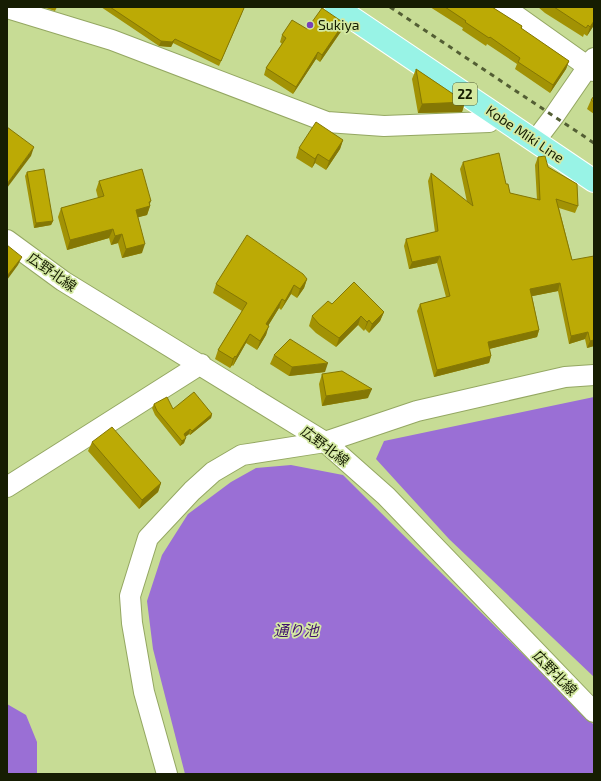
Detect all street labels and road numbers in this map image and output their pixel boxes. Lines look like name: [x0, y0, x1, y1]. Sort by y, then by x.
road number: 22: [453, 83, 477, 105]
street label: Kobe Miki Line: [483, 101, 568, 166]
street label: 広野北線: [24, 249, 80, 295]
street label: 広野北線: [298, 422, 353, 469]
street label: 広野北線: [530, 647, 581, 699]

